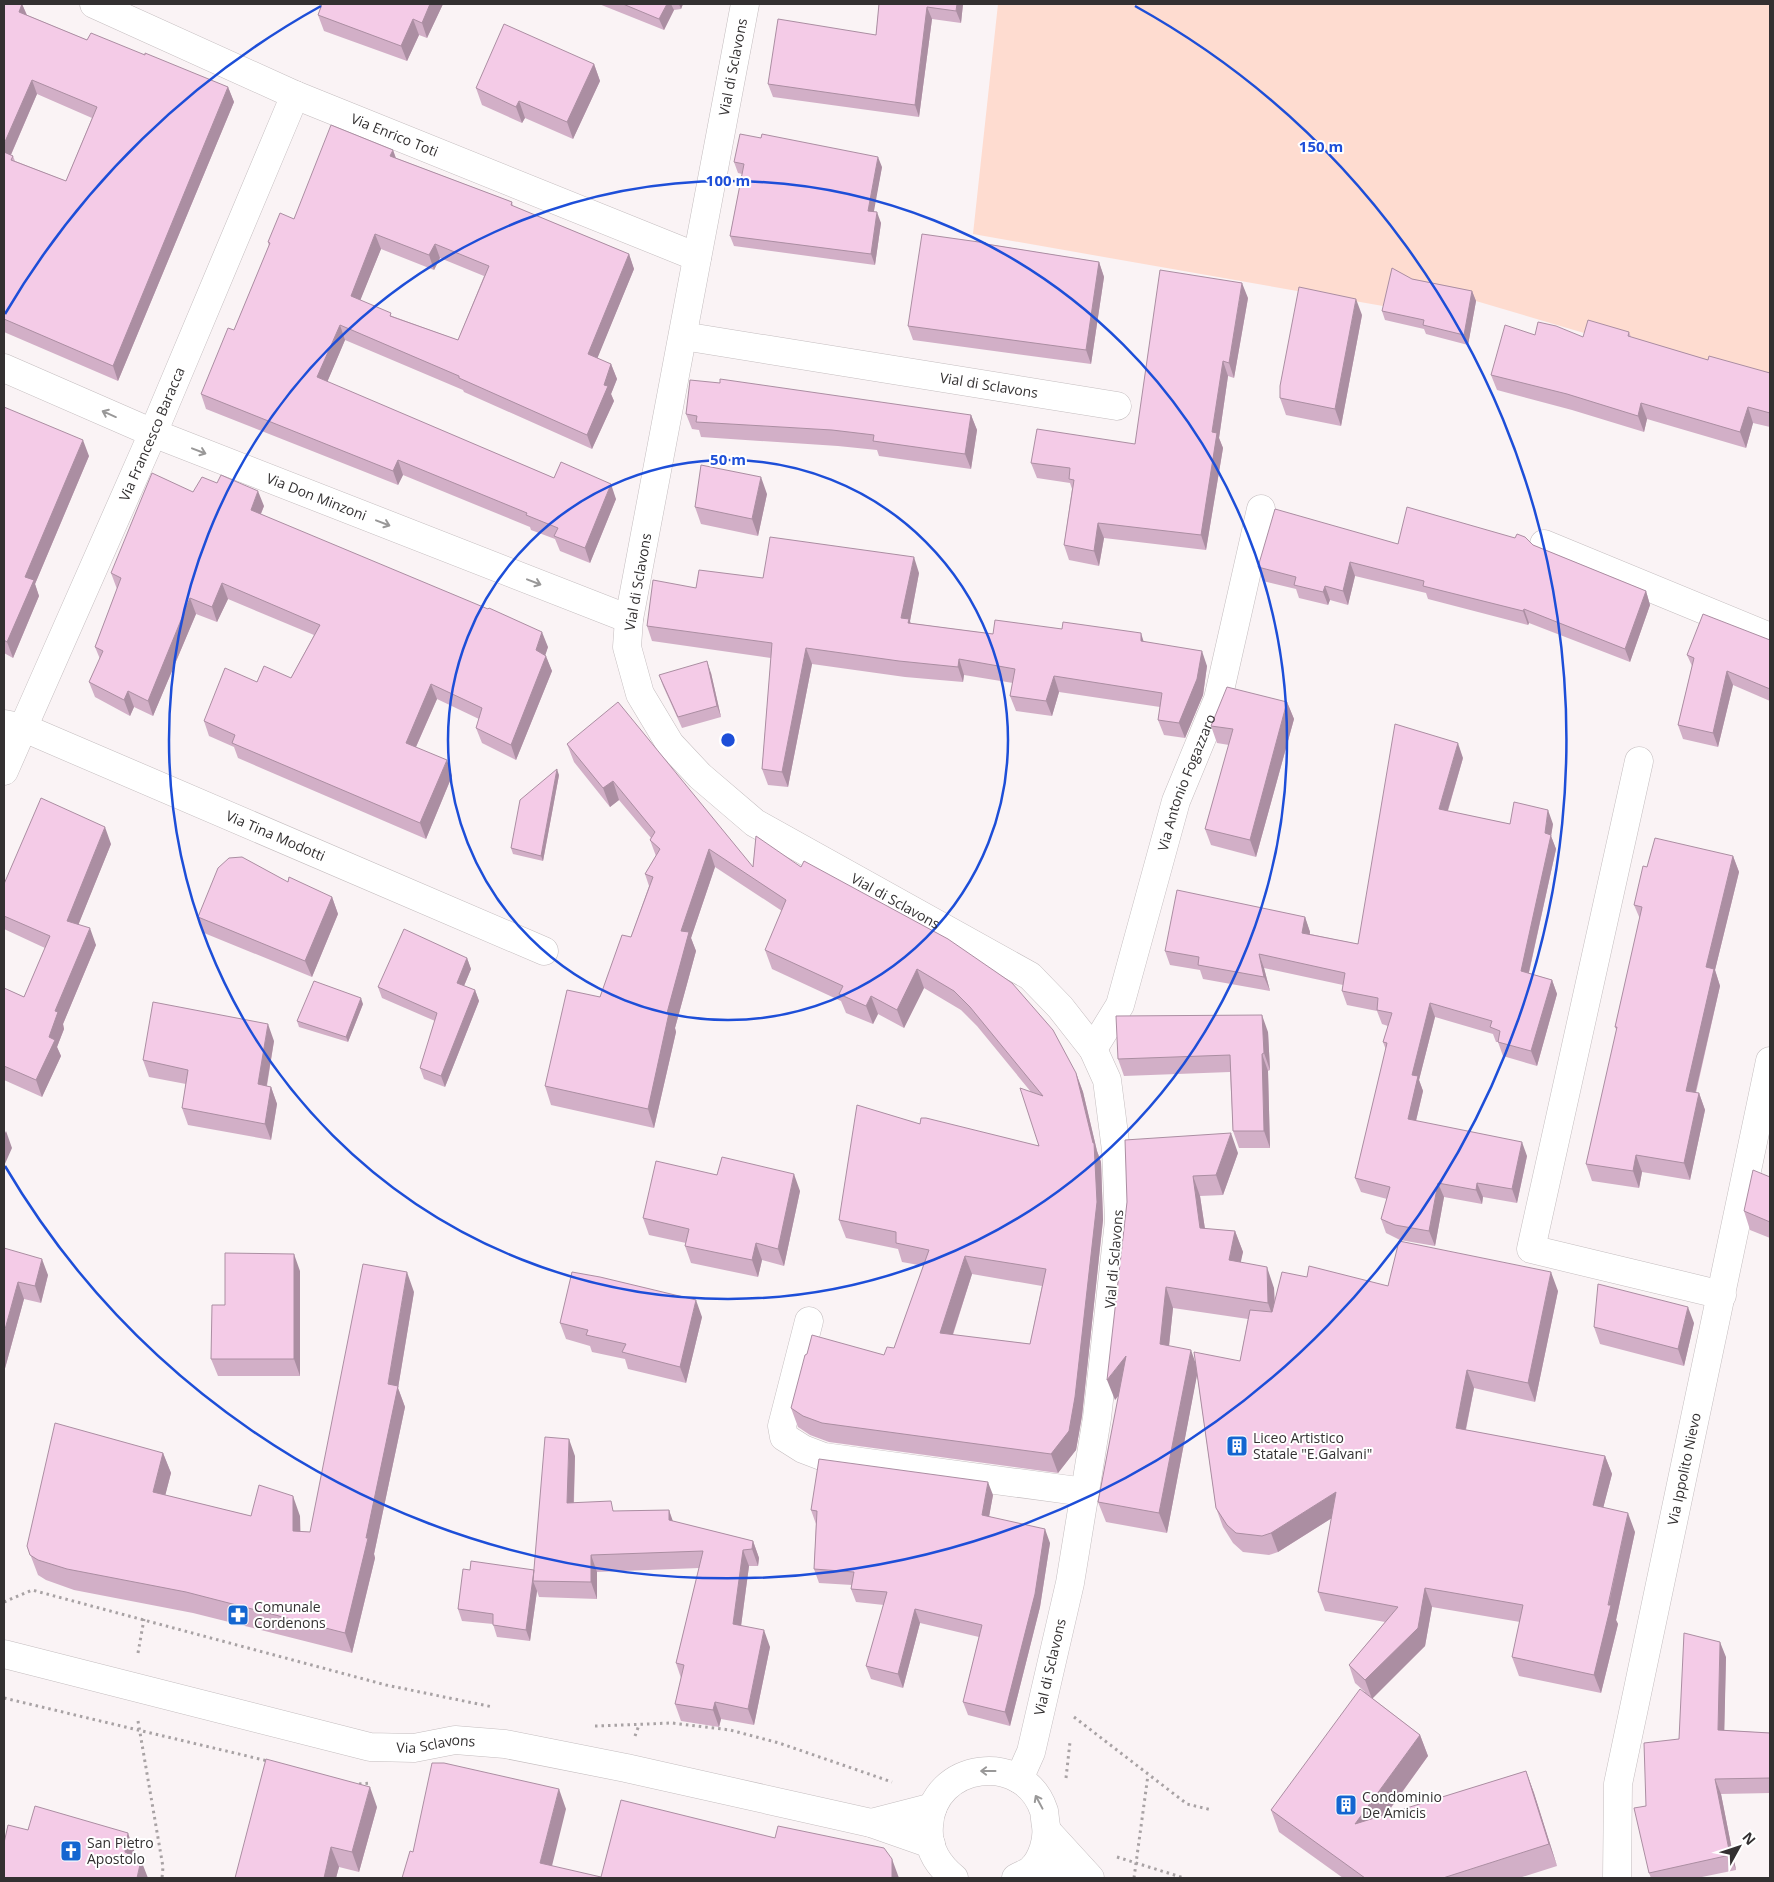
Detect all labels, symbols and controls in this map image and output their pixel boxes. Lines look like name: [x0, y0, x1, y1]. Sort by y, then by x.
street label: Vial di Sclavons: [714, 16, 751, 117]
street label: Via Enrico Toti: [348, 109, 441, 161]
text: 150 m: [1299, 136, 1343, 156]
text: 100 m: [706, 170, 750, 190]
street label: Via Francesco Baracca: [114, 364, 189, 504]
street label: Vial di Sclavons: [939, 368, 1040, 402]
one-way arrow: [102, 408, 117, 418]
one-way arrow: [191, 447, 206, 456]
text: 50 m: [710, 449, 746, 469]
street label: Via Don Minzoni: [264, 468, 369, 525]
one-way arrow: [375, 519, 390, 528]
street label: Vial di Sclavons: [620, 531, 656, 632]
one-way arrow: [526, 578, 541, 587]
street label: Via Antonio Fogazzaro: [1153, 711, 1220, 853]
centre of rings: [719, 731, 737, 749]
street label: Via Tina Modotti: [223, 806, 328, 865]
street label: Vial di Sclavons: [848, 868, 944, 933]
street label: Vial di Sclavons: [1100, 1209, 1127, 1309]
street label: Via Ippolito Nievo: [1663, 1411, 1705, 1527]
place label: Liceo Artistico Statale "E.Galvani": [1253, 1428, 1372, 1463]
building icon: Liceo Artistico Statale "E.Galvani": [1225, 1434, 1249, 1458]
place label: Comunale Cordenons: [254, 1597, 326, 1632]
pharmacy icon: Comunale Cordenons: [226, 1603, 250, 1627]
street label: Vial di Sclavons: [1029, 1616, 1070, 1717]
street label: Via Sclavons: [396, 1730, 477, 1757]
one-way arrow: [980, 1766, 996, 1776]
place label: Condominio De Amicis: [1362, 1787, 1442, 1822]
building icon: Condominio De Amicis: [1334, 1793, 1358, 1817]
one-way arrow: [1034, 1795, 1043, 1810]
north arrow: [1714, 1822, 1764, 1872]
text: N: [1738, 1828, 1760, 1849]
place label: San Pietro Apostolo: [87, 1833, 154, 1868]
church icon: San Pietro Apostolo: [59, 1839, 83, 1863]

